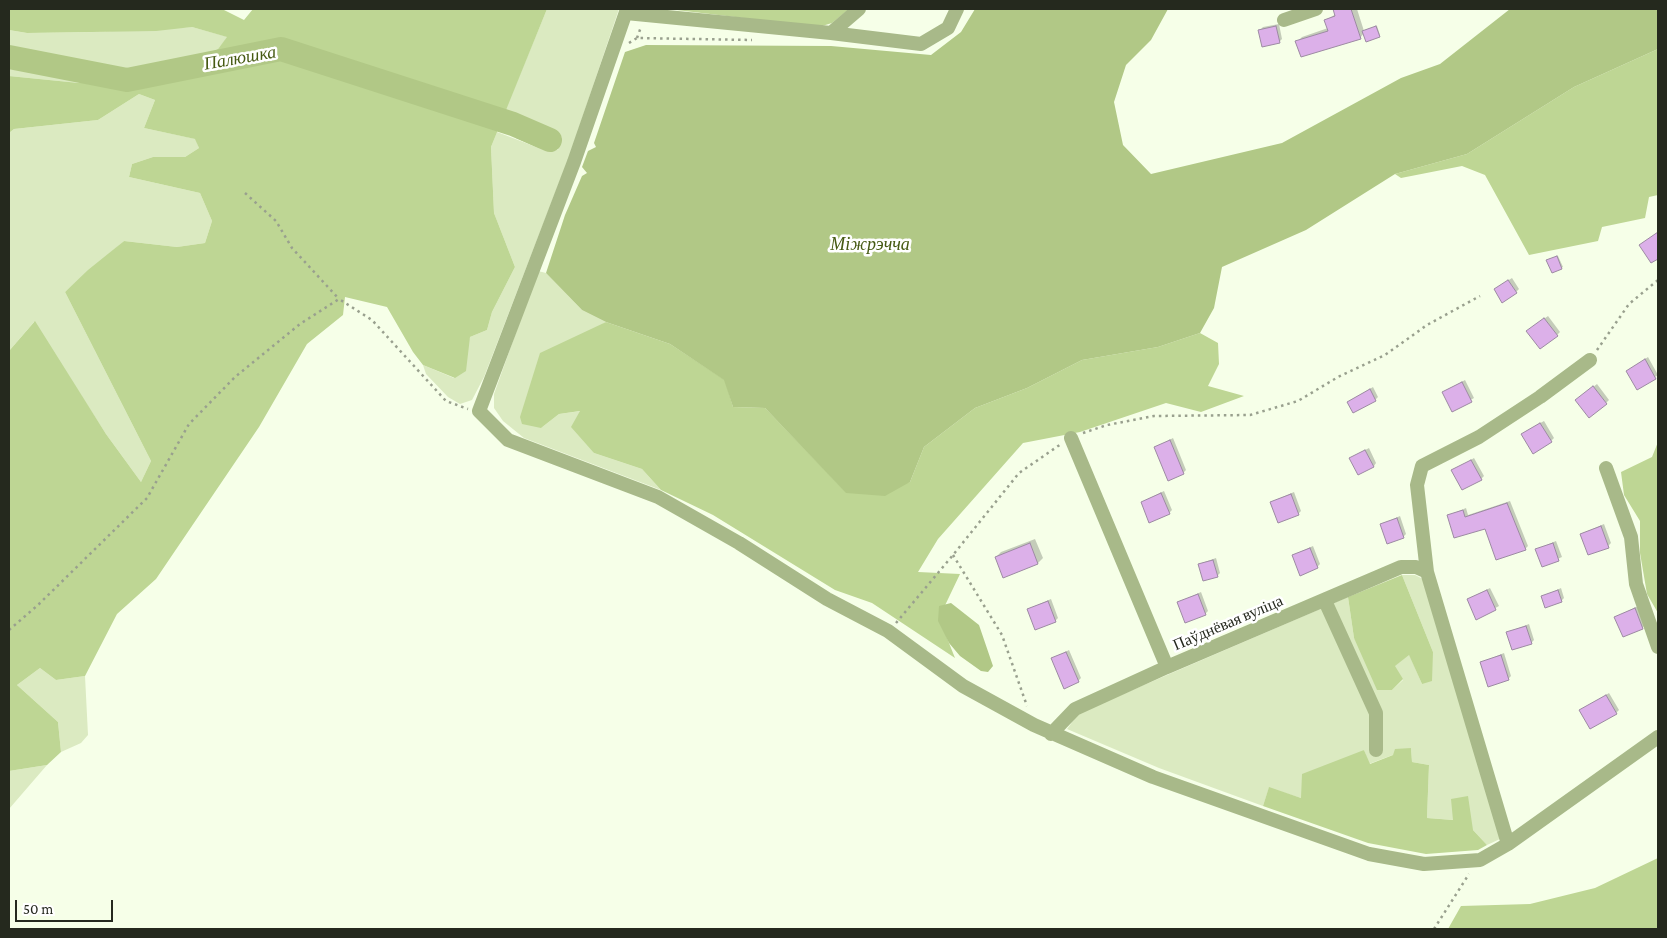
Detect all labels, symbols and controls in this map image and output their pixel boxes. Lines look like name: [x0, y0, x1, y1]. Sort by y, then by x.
water label: Палюшка: [202, 41, 278, 75]
water label: Міжрэчча: [830, 233, 910, 255]
street label: Паўднёвая вуліца: [1170, 591, 1286, 655]
scale bar: [18, 890, 115, 922]
text: 50 m: [23, 901, 53, 917]

